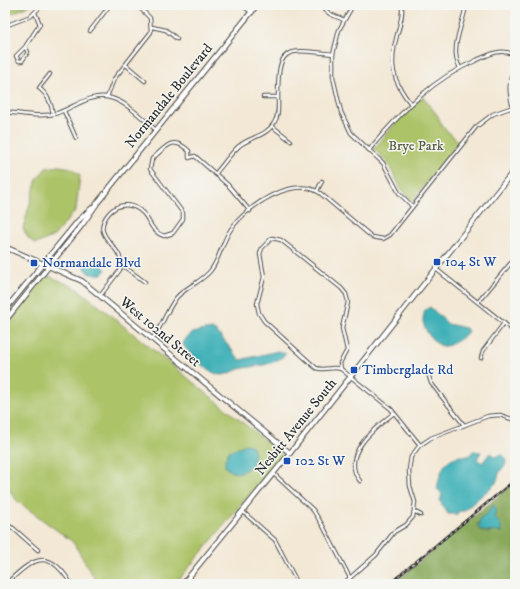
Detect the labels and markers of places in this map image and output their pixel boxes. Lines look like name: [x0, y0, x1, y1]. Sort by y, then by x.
place label: 104 St W: [445, 253, 496, 271]
place label: Normandale Blvd: [42, 254, 141, 272]
marker: 104 St W: [432, 257, 442, 267]
marker: Normandale Blvd: [29, 258, 39, 268]
place label: Timberglade Rd: [362, 361, 453, 379]
marker: Timberglade Rd: [349, 365, 359, 375]
place label: 102 St W: [295, 452, 345, 470]
marker: 102 St W: [282, 456, 292, 466]

